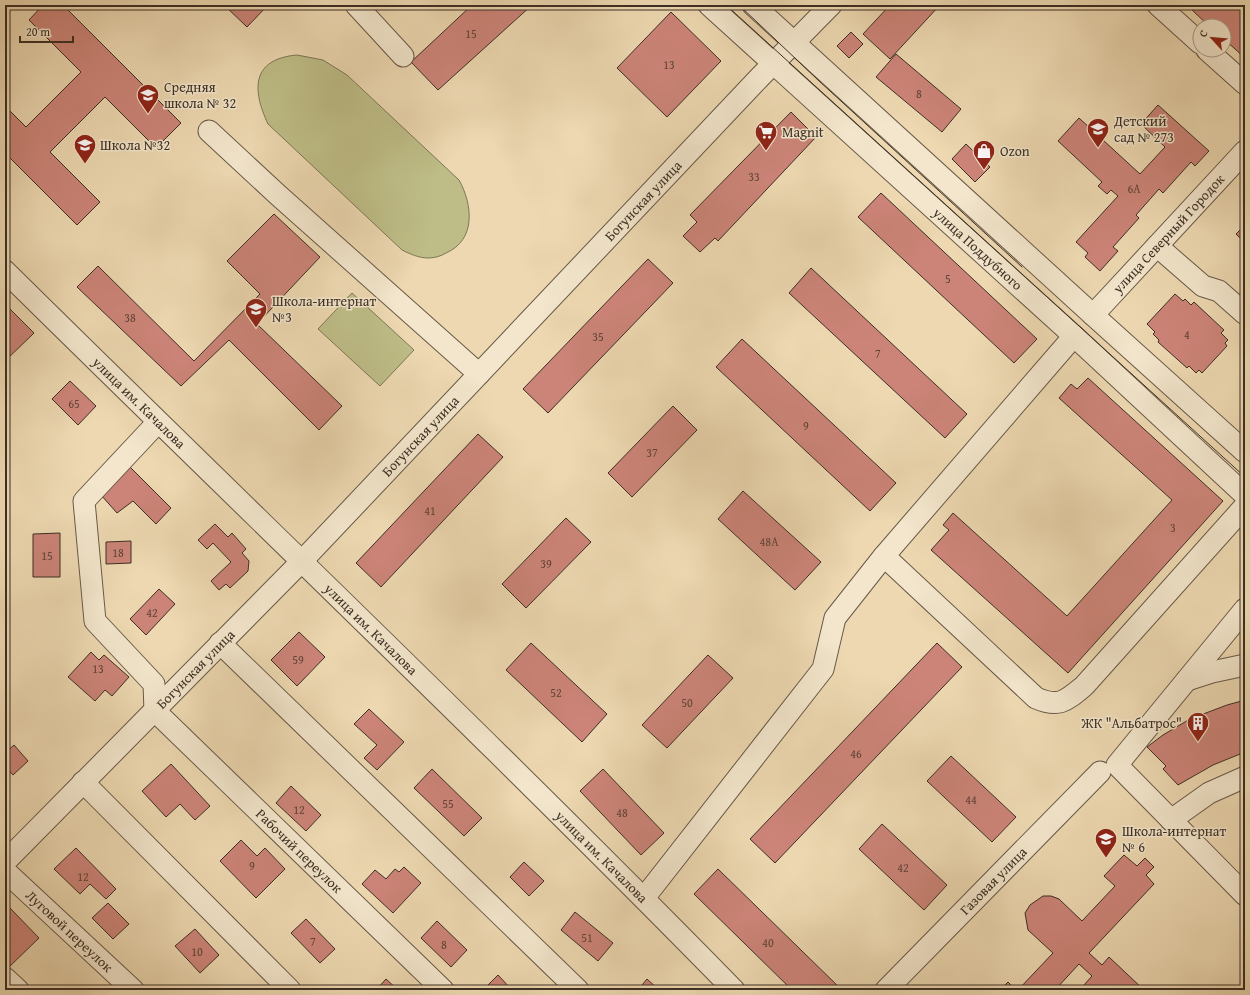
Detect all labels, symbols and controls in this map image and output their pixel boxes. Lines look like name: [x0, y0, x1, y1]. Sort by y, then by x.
scale bar: [20, 18, 73, 44]
north arrow: [1192, 18, 1232, 58]
text: 20 m: [26, 23, 50, 40]
house number: 15: [465, 25, 477, 42]
text: С: [1195, 27, 1212, 40]
house number: 13: [663, 56, 675, 73]
place label: Средняя школа № 32: [164, 77, 236, 113]
school or university icon: Средняя школа № 32: [135, 82, 161, 115]
house number: 8: [916, 85, 922, 102]
place label: Детский сад № 273: [1113, 111, 1174, 147]
school or university icon: Детский сад № 273: [1085, 116, 1111, 149]
supermarket icon: Magnit: [753, 119, 779, 152]
place label: Magnit: [782, 122, 824, 142]
school or university icon: Школа №32: [72, 132, 98, 165]
place label: Школа №32: [100, 135, 170, 155]
shop icon: Ozon: [971, 138, 997, 171]
place label: Ozon: [1000, 141, 1030, 161]
street label: Богунская улица: [600, 156, 686, 245]
house number: 33: [748, 168, 760, 185]
street label: улица Северный Городок: [1107, 169, 1229, 298]
house number: 6А: [1127, 180, 1141, 197]
street label: улица Поддубного: [928, 202, 1027, 295]
house number: 5: [945, 270, 951, 287]
place label: Школа-интернат №3: [272, 291, 376, 327]
school or university icon: Школа-интернат №3: [243, 296, 269, 329]
house number: 38: [124, 309, 136, 326]
house number: 4: [1184, 326, 1190, 343]
house number: 35: [592, 328, 604, 345]
house number: 7: [875, 345, 881, 362]
street label: улица им. Качалова: [87, 352, 191, 453]
street label: Богунская улица: [377, 391, 464, 481]
house number: 65: [68, 395, 80, 412]
house number: 9: [803, 417, 809, 434]
house number: 37: [646, 444, 658, 461]
house number: 41: [424, 502, 436, 519]
house number: 3: [1170, 519, 1176, 536]
house number: 48А: [760, 533, 779, 550]
house number: 18: [112, 544, 124, 561]
house number: 15: [41, 547, 53, 564]
house number: 39: [540, 555, 552, 572]
street label: улица им. Качалова: [319, 578, 422, 680]
house number: 42: [146, 604, 158, 621]
street label: Богунская улица: [152, 625, 239, 713]
house number: 59: [292, 651, 304, 668]
house number: 13: [92, 660, 104, 677]
house number: 52: [550, 684, 562, 701]
house number: 50: [681, 694, 693, 711]
building icon: ЖК "Альбатрос": [1185, 710, 1211, 743]
place label: ЖК "Альбатрос": [1080, 713, 1182, 733]
house number: 46: [850, 745, 862, 762]
house number: 44: [965, 791, 977, 808]
house number: 55: [442, 795, 454, 812]
house number: 12: [293, 801, 305, 818]
street label: Рабочий переулок: [252, 804, 348, 898]
house number: 48: [616, 804, 628, 821]
street label: улица им. Качалова: [550, 805, 653, 908]
place label: Школа-интернат № 6: [1122, 821, 1226, 857]
school or university icon: Школа-интернат № 6: [1093, 826, 1119, 859]
street label: Газовая улица: [955, 842, 1031, 919]
house number: 9: [249, 857, 255, 874]
house number: 42: [897, 859, 909, 876]
house number: 12: [77, 868, 89, 885]
street label: Луговой переулок: [21, 885, 118, 977]
house number: 51: [581, 929, 593, 946]
house number: 7: [310, 933, 316, 950]
house number: 40: [762, 934, 774, 951]
house number: 8: [441, 936, 447, 953]
house number: 10: [191, 943, 203, 960]

